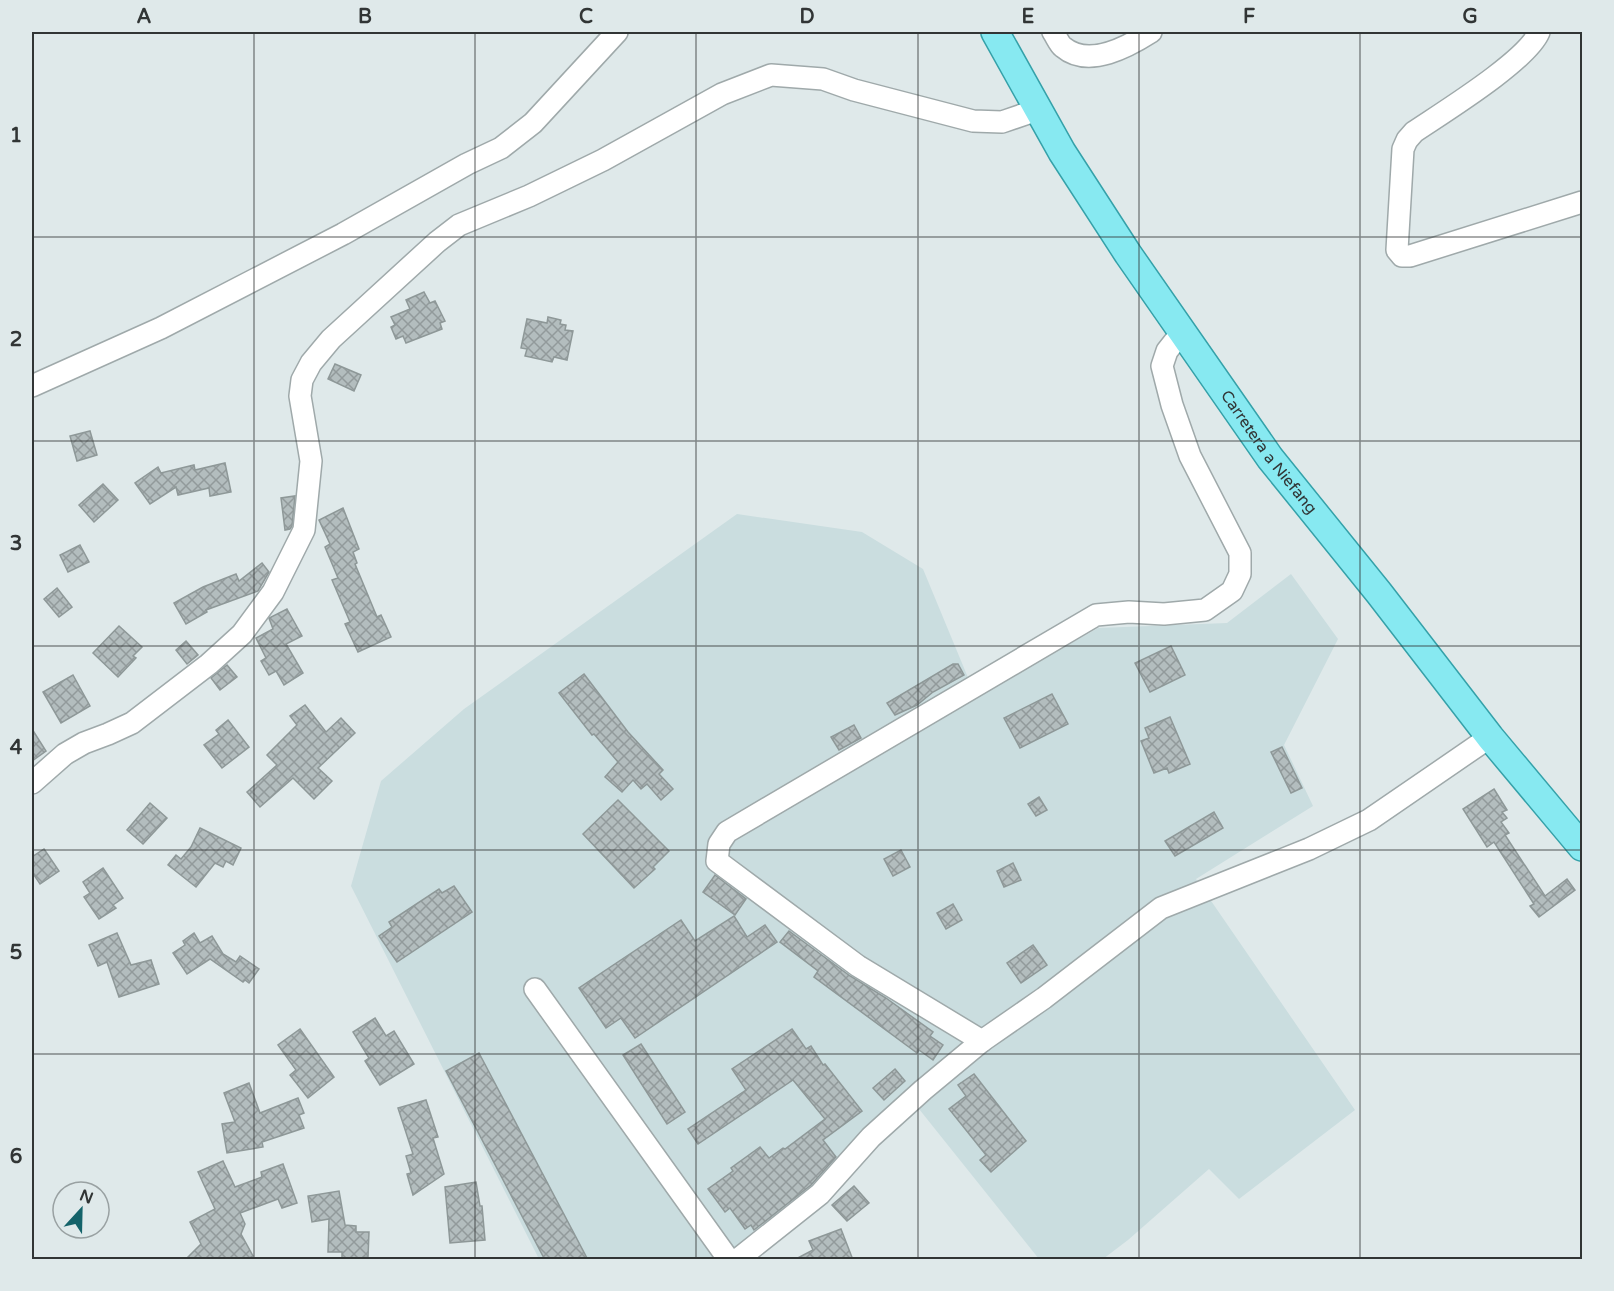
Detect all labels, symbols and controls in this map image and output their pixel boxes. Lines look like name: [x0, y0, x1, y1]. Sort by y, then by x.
text: A: [137, 5, 152, 29]
text: B: [358, 5, 372, 29]
text: C: [579, 5, 593, 29]
text: D: [799, 5, 815, 29]
text: E: [1022, 5, 1035, 29]
text: F: [1243, 5, 1255, 29]
text: G: [1462, 5, 1478, 29]
text: 1: [10, 124, 22, 148]
text: 2: [10, 328, 22, 352]
street label: Carretera a Niefang: [1216, 387, 1321, 518]
text: 3: [10, 532, 22, 556]
text: 4: [10, 736, 23, 760]
text: 5: [10, 941, 22, 965]
text: 6: [10, 1145, 22, 1169]
north arrow: [51, 1180, 111, 1240]
text: N: [77, 1185, 96, 1209]

